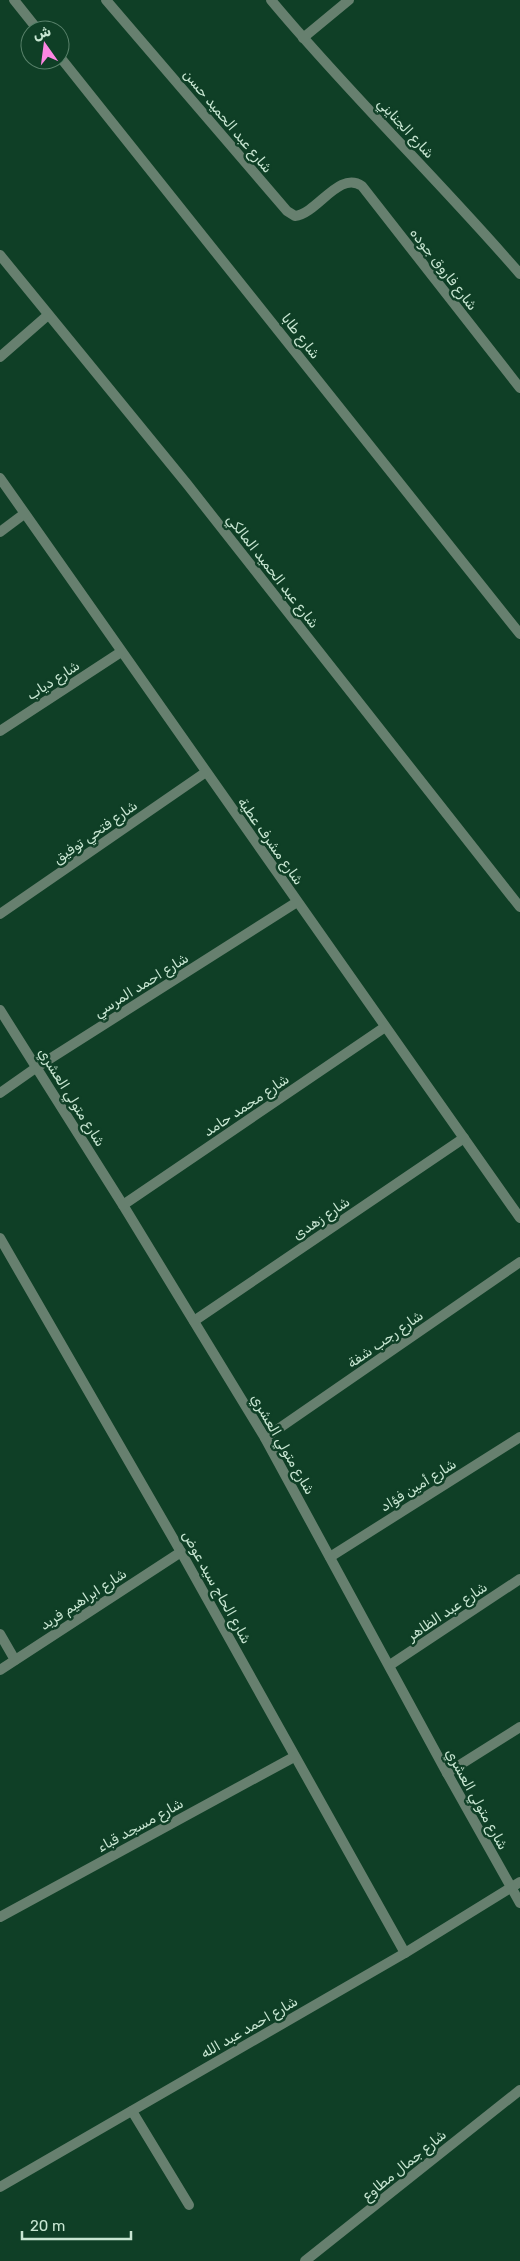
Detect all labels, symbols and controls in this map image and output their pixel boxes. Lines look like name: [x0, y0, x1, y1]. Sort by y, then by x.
north arrow: [20, 20, 70, 70]
text: ش: [31, 22, 53, 43]
street label: شارع عبد الحميد حسن: [178, 66, 276, 178]
street label: شارع الجنايني: [372, 95, 438, 163]
street label: شارع فاروق جوده: [405, 225, 481, 315]
street label: شارع طابا: [276, 310, 324, 364]
street label: شارع عبد الحميد المالكي: [221, 511, 322, 633]
street label: شارع دياب: [24, 657, 84, 706]
street label: شارع مشرف عطية: [232, 794, 307, 890]
street label: شارع فتحي توفيق: [50, 797, 142, 869]
street label: شارع احمد المرسي: [91, 950, 193, 1023]
street label: شارع متولي العشري: [33, 1045, 109, 1151]
street label: شارع محمد حامد: [200, 1071, 293, 1142]
street label: شارع زهدى: [290, 1193, 354, 1245]
street label: شارع رجب شفة: [344, 1307, 428, 1374]
street label: شارع متولي العشري: [245, 1391, 318, 1498]
street label: شارع أمين فؤاد: [377, 1455, 460, 1517]
street label: شارع الحاج سيد عوض: [177, 1528, 255, 1648]
street label: شارع ابراهيم فريد: [37, 1565, 131, 1635]
street label: شارع عبد الظاهر: [403, 1578, 492, 1647]
street label: شارع متولي العشري: [440, 1746, 511, 1854]
street label: شارع مسجد قباء: [94, 1795, 187, 1858]
street label: شارع احمد عبد الله: [198, 1993, 302, 2064]
street label: شارع جمال مطاوع: [359, 2126, 451, 2206]
scale bar: [22, 2208, 131, 2240]
text: 20 m: [30, 2217, 65, 2235]

